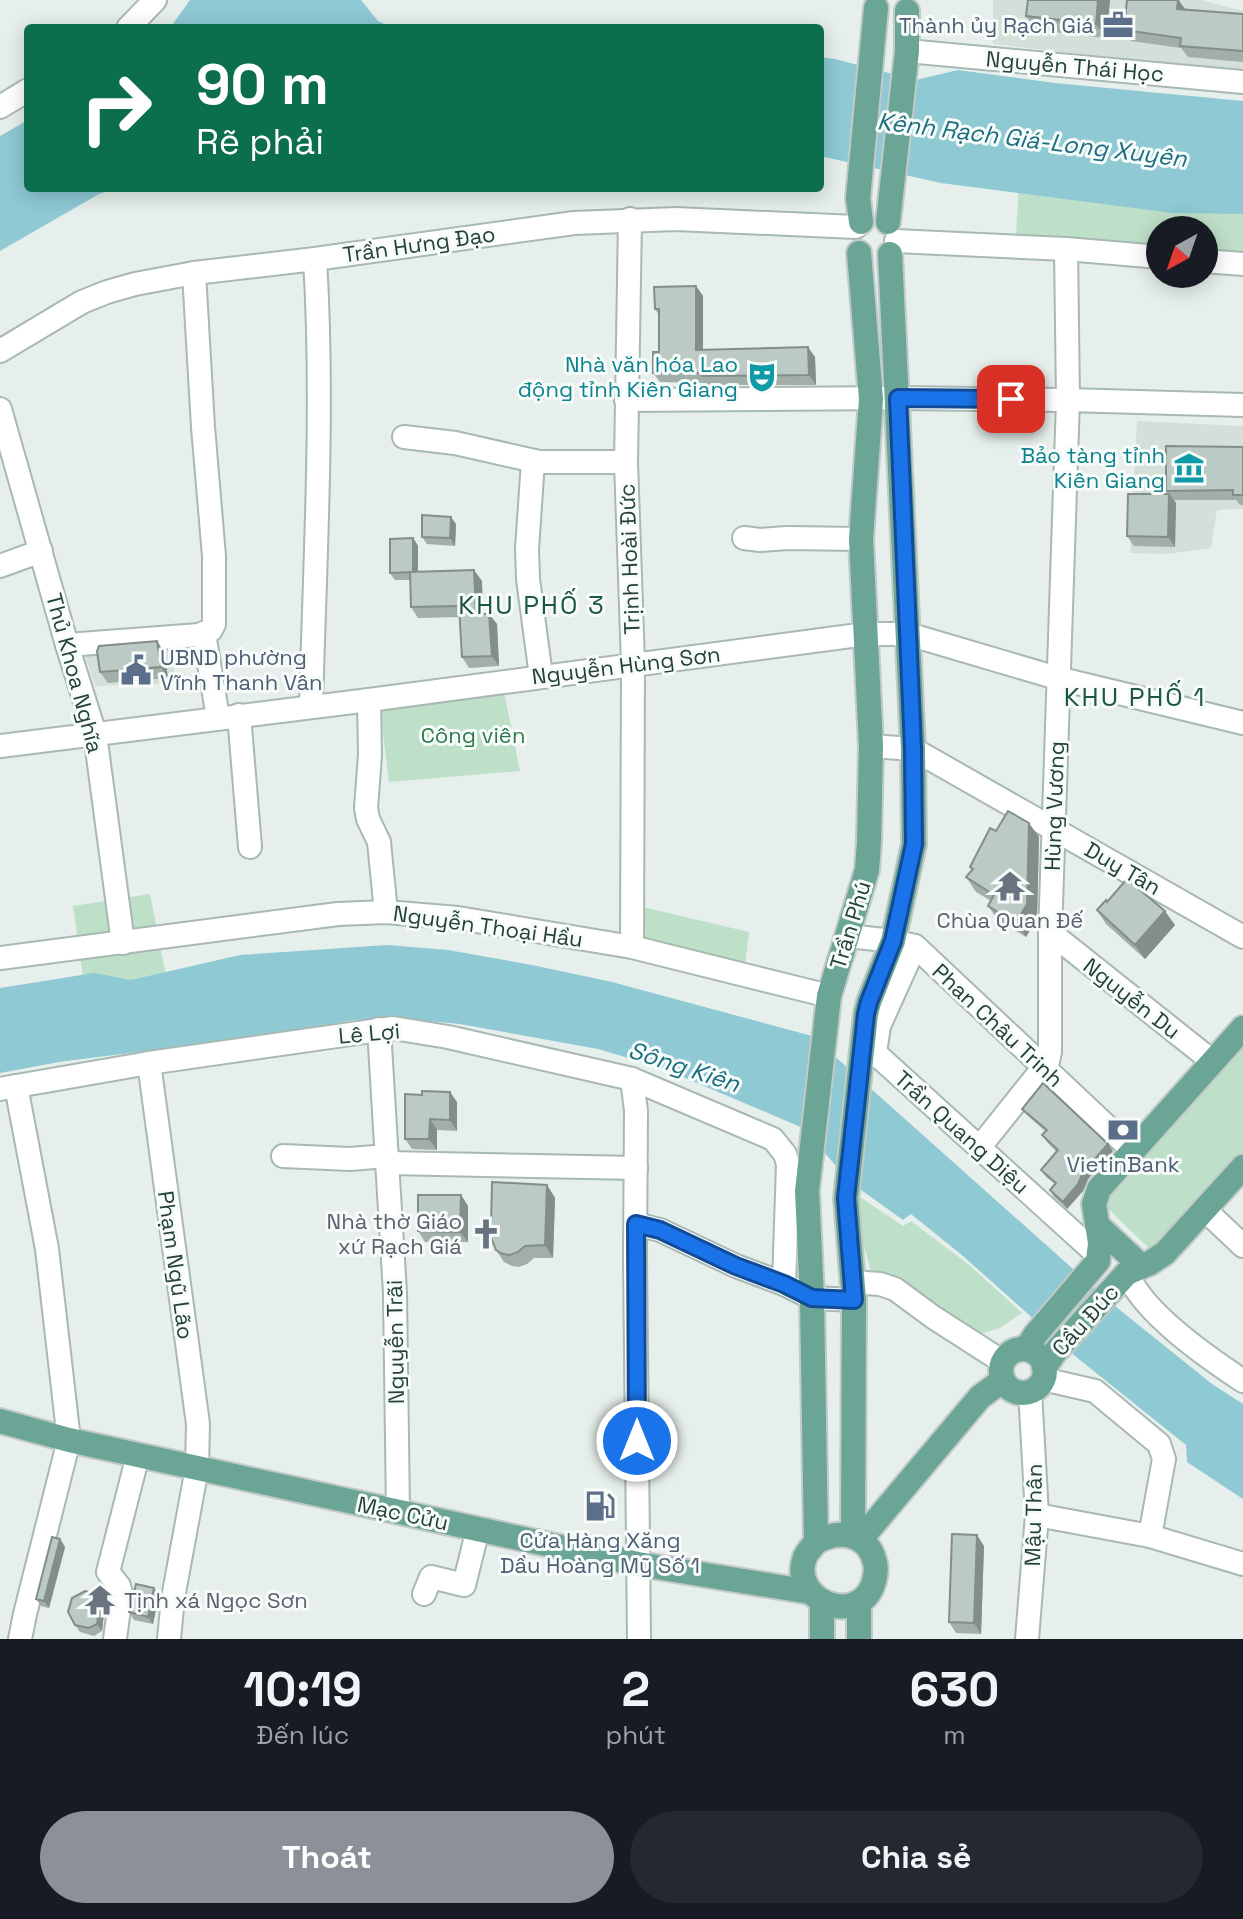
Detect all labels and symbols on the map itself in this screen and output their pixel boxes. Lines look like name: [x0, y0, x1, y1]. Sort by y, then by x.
office icon: Thành ủy Rạch Giá: [1101, 8, 1135, 42]
place label: Thành ủy Rạch Giá: [899, 11, 1094, 39]
street label: Nguyễn Thái Học: [985, 44, 1165, 88]
water label: Kênh Rạch Giá-Long Xuyên: [876, 105, 1190, 174]
north arrow: [1146, 216, 1218, 288]
street label: Trần Hưng Đạo: [341, 219, 497, 269]
place label: Nhà văn hóa Lao động tỉnh Kiên Giang: [518, 350, 738, 403]
theatre icon: Nhà văn hóa Lao động tỉnh Kiên Giang: [745, 360, 779, 394]
pin: [977, 365, 1045, 433]
place label: Bảo tàng tỉnh Kiên Giang: [1020, 441, 1165, 494]
museum icon: Bảo tàng tỉnh Kiên Giang: [1172, 451, 1206, 485]
street label: Trịnh Hoài Đức: [612, 483, 646, 635]
district label: KHU PHỐ 3: [458, 588, 606, 622]
street label: Thủ Khoa Nghĩa: [40, 590, 110, 756]
street label: Nguyễn Hùng Sơn: [530, 640, 722, 690]
place label: UBND phường Vĩnh Thanh Vân: [160, 643, 323, 696]
public building icon: UBND phường Vĩnh Thanh Vân: [119, 653, 153, 687]
district label: KHU PHỐ 1: [1064, 680, 1206, 714]
park label: Công viên: [421, 721, 525, 749]
street label: Hùng Vương: [1038, 741, 1070, 871]
street label: Duy Tân: [1080, 835, 1166, 901]
temple icon: Chùa Quan Đế: [993, 869, 1027, 903]
street label: Trần Phú: [823, 877, 877, 973]
street label: Nguyễn Thoại Hầu: [391, 899, 585, 953]
place label: Chùa Quan Đế: [937, 906, 1083, 934]
street label: Nguyễn Du: [1078, 951, 1186, 1045]
street label: Phan Châu Trinh: [927, 957, 1069, 1093]
street label: Lê Lợi: [337, 1016, 401, 1050]
water label: Sông Kiên: [625, 1034, 745, 1099]
street label: Trần Quang Diệu: [889, 1064, 1035, 1200]
bank icon: VietinBank: [1106, 1113, 1140, 1147]
place label: VietinBank: [1066, 1150, 1180, 1178]
street label: Phạm Ngũ Lão: [152, 1189, 200, 1341]
place label: Nhà thờ Giáo xứ Rạch Giá: [327, 1207, 462, 1260]
church icon: Nhà thờ Giáo xứ Rạch Giá: [469, 1217, 503, 1251]
street label: Cầu Đúc: [1046, 1278, 1124, 1362]
street label: Nguyễn Trãi: [380, 1280, 410, 1404]
position arrow: [595, 1399, 679, 1483]
street label: Mậu Thân: [1018, 1464, 1048, 1566]
fuel station icon: Cửa Hàng Xăng Dầu Hoàng Mỹ Số 1: [583, 1489, 617, 1523]
street label: Mạc Cửu: [355, 1490, 451, 1536]
place label: Cửa Hàng Xăng Dầu Hoàng Mỹ Số 1: [500, 1526, 700, 1579]
temple icon: Tịnh xá Ngọc Sơn: [83, 1583, 117, 1617]
place label: Tịnh xá Ngọc Sơn: [124, 1586, 308, 1614]

